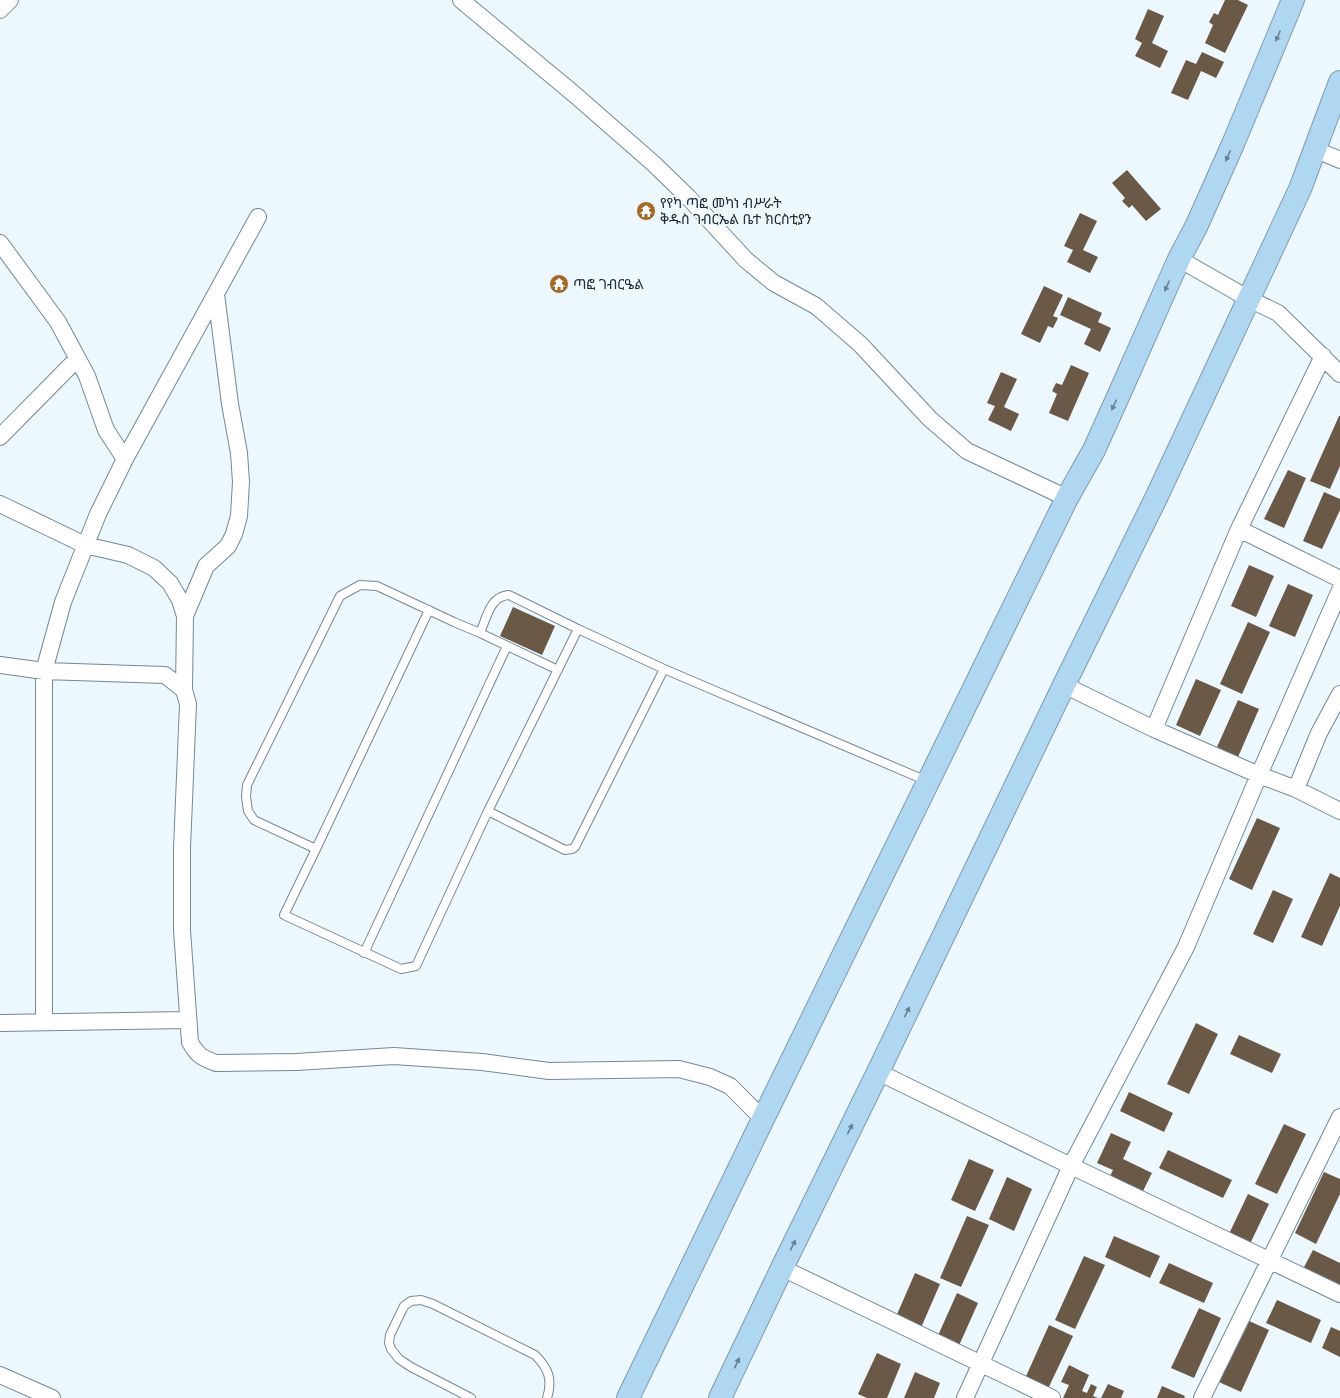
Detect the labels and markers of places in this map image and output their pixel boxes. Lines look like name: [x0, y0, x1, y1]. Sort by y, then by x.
place label: የየካ ጣፎ መካነ ብሥራት ቅዱስ ገብርኤል ቤተ ክርስቲያን: [660, 195, 812, 227]
temple icon: የየካ ጣፎ መካነ ብሥራት ቅዱስ ገብርኤል ቤተ ክርስቲያን: [635, 200, 657, 222]
temple icon: ጣፎ ገብርዔል: [548, 273, 570, 295]
place label: ጣፎ ገብርዔል: [573, 276, 645, 292]

